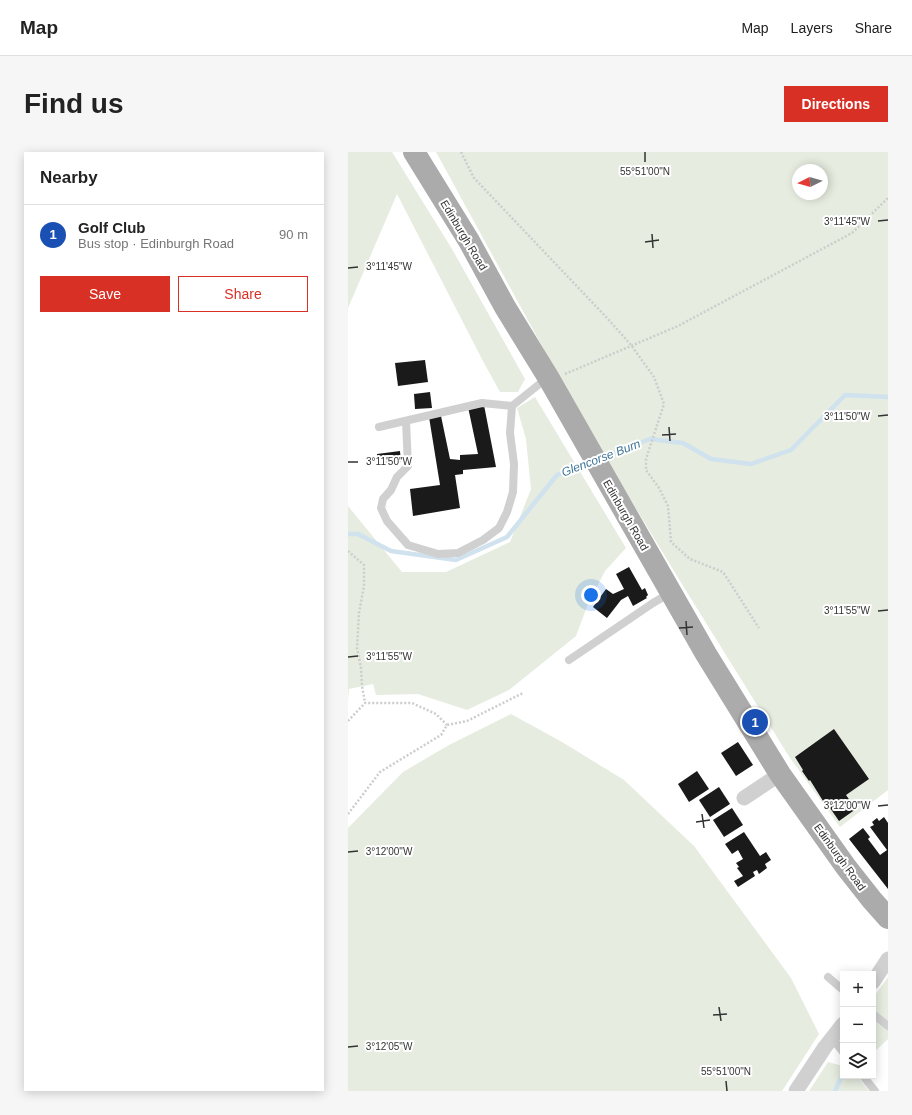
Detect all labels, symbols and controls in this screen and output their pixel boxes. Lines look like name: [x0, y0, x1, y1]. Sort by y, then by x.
text: Map: [20, 17, 58, 38]
text: Map: [741, 20, 769, 36]
text: Layers: [791, 20, 833, 36]
text: Share: [855, 20, 892, 36]
button: Directions: [784, 86, 888, 122]
text: Find us: [24, 88, 124, 119]
north arrow: [792, 164, 828, 200]
text: 55°51'00"N: [620, 166, 670, 177]
text: Nearby: [40, 168, 98, 187]
street label: Edinburgh Road: [438, 198, 490, 272]
text: 3°11'45"W: [824, 216, 871, 227]
text: Golf Club: [78, 219, 146, 236]
text: 1: [49, 227, 57, 242]
text: 90 m: [279, 227, 308, 242]
text: Bus stop · Edinburgh Road: [78, 236, 234, 251]
text: 3°11'45"W: [366, 261, 413, 272]
button: Save: [40, 276, 170, 312]
button: Share: [178, 276, 308, 312]
text: 3°11'50"W: [824, 411, 871, 422]
water label: Glencorse Burn: [560, 436, 643, 479]
text: 3°11'50"W: [366, 456, 413, 467]
street label: Edinburgh Road: [601, 478, 651, 552]
your location: [581, 585, 601, 605]
text: 3°11'55"W: [824, 605, 871, 616]
text: 3°11'55"W: [366, 651, 413, 662]
pin: 1: [742, 707, 768, 737]
text: 3°12'00"W: [824, 800, 871, 811]
street label: Edinburgh Road: [812, 821, 868, 893]
text: 3°12'00"W: [366, 846, 413, 857]
map controls: [840, 971, 876, 1079]
button: +: [840, 971, 876, 1007]
button: −: [840, 1007, 876, 1043]
text: 3°12'05"W: [366, 1041, 413, 1052]
button: layers: [840, 1043, 876, 1079]
text: 55°51'00"N: [701, 1066, 751, 1077]

